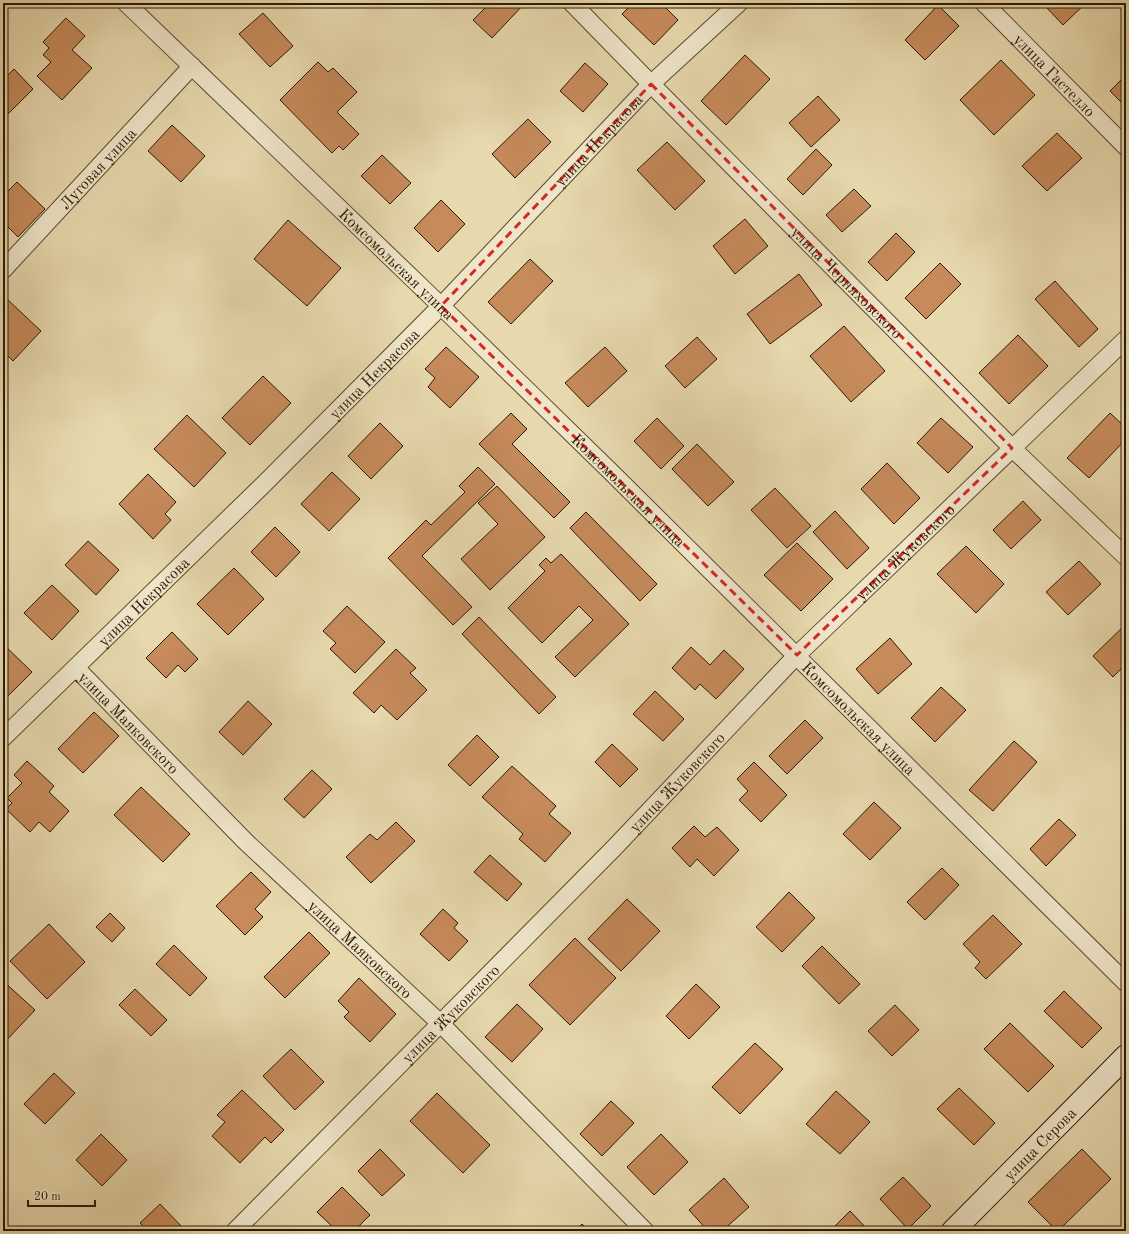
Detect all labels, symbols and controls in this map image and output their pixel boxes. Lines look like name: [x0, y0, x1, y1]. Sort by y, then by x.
street label: улица Гастелло: [1010, 32, 1097, 121]
street label: улица Некрасова: [553, 92, 647, 190]
street label: Луговая улица: [58, 126, 140, 213]
street label: Комсомольская улица: [335, 206, 456, 324]
street label: улица Черняховского: [787, 224, 905, 343]
street label: улица Некрасова: [327, 327, 423, 423]
street label: Комсомольская улица: [567, 432, 688, 551]
street label: улица Жуковского: [853, 502, 959, 604]
street label: улица Некрасова: [96, 555, 194, 650]
street label: Комсомольская улица: [798, 660, 918, 779]
street label: улица Маяковского: [74, 670, 181, 778]
street label: улица Жуковского: [627, 730, 729, 836]
street label: улица Маяковского: [304, 898, 414, 1003]
street label: улица Жуковского: [400, 963, 503, 1067]
street label: улица Серова: [1002, 1105, 1080, 1184]
scale bar: [28, 1182, 95, 1208]
text: 20 m: [34, 1191, 61, 1203]

